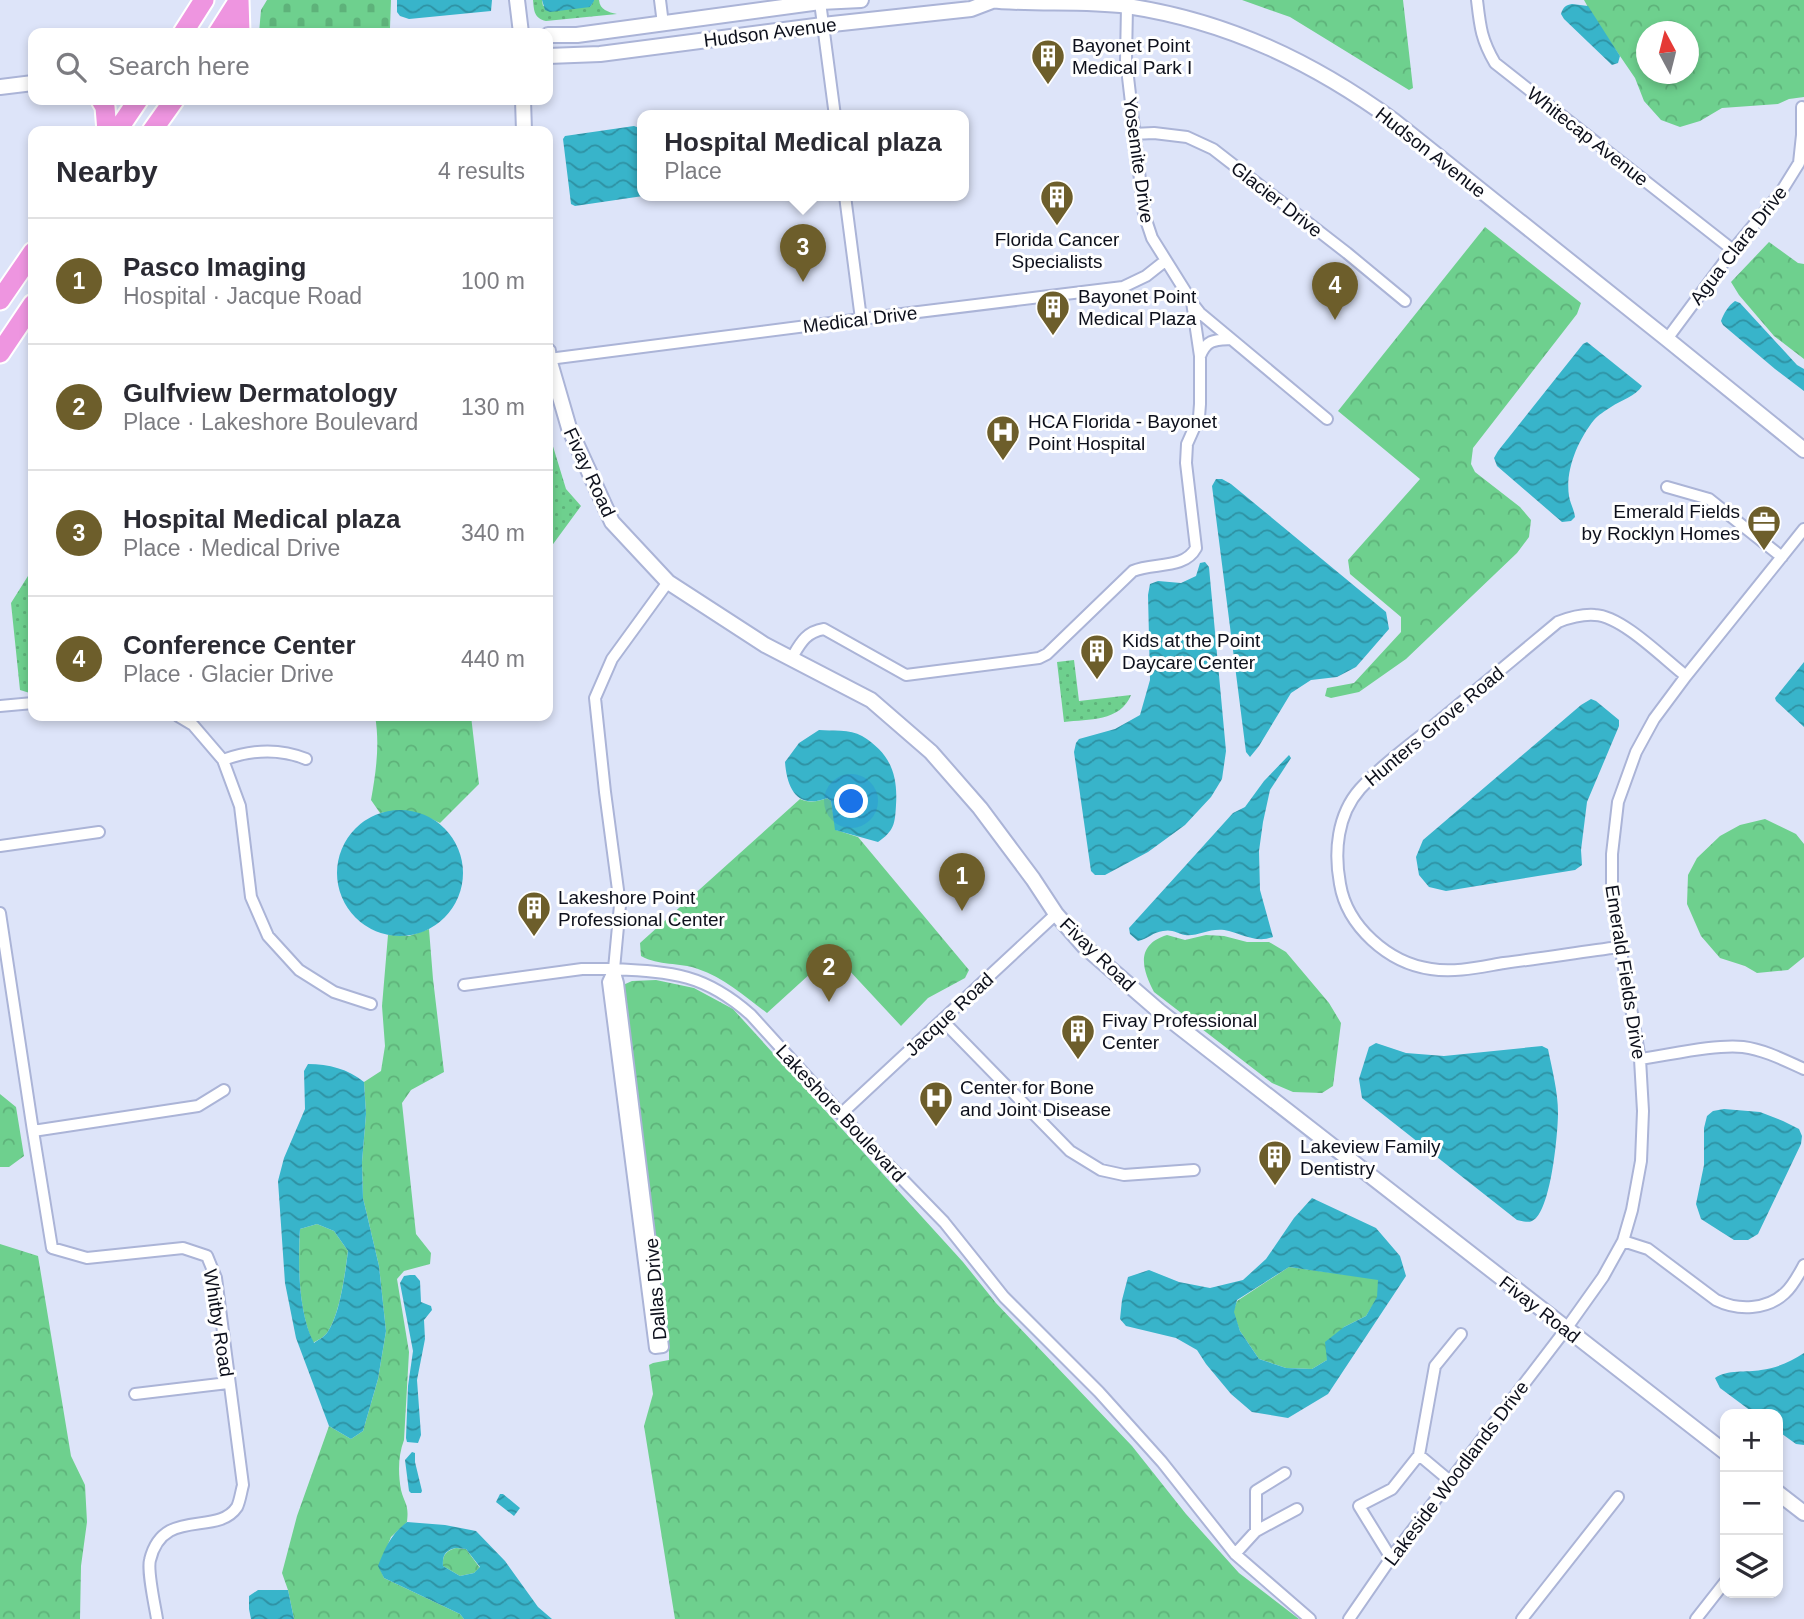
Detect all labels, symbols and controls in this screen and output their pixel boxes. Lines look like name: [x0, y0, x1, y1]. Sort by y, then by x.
street label: Hudson Avenue: [702, 14, 838, 51]
north arrow: [1636, 21, 1699, 84]
search box: [28, 28, 553, 105]
place label: Bayonet Point Medical Park I: [1072, 35, 1192, 78]
building icon: Bayonet Point Medical Park I: [1029, 37, 1067, 86]
icon: search: [52, 48, 90, 86]
text: Search here: [108, 51, 250, 81]
street label: Whitecap Avenue: [1523, 83, 1652, 190]
street label: Yosemite Drive: [1119, 96, 1158, 224]
street label: Hudson Avenue: [1371, 103, 1490, 202]
popup: [637, 110, 969, 201]
text: Hospital Medical plaza: [664, 127, 942, 157]
text: Nearby: [56, 155, 158, 188]
street label: Glacier Drive: [1227, 157, 1326, 241]
text: 4 results: [438, 158, 525, 184]
text: Place: [664, 158, 722, 184]
building icon: Florida Cancer Specialists: [1038, 178, 1076, 227]
street label: Agua Clara Drive: [1686, 182, 1791, 309]
pin: 3: [780, 224, 826, 282]
place label: Florida Cancer Specialists: [995, 229, 1120, 272]
text: Pasco Imaging: [123, 252, 307, 282]
pin: 4: [1312, 262, 1358, 320]
text: 1: [73, 268, 85, 294]
text: 100 m: [461, 268, 525, 294]
text: Hospital · Jacque Road: [123, 283, 362, 309]
place label: Bayonet Point Medical Plaza: [1078, 286, 1197, 329]
building icon: Bayonet Point Medical Plaza: [1034, 288, 1072, 337]
street label: Medical Drive: [802, 302, 918, 337]
text: Gulfview Dermatology: [123, 378, 398, 408]
text: 2: [73, 394, 85, 420]
text: 130 m: [461, 394, 525, 420]
text: Place · Lakeshore Boulevard: [123, 409, 418, 435]
place label: HCA Florida - Bayonet Point Hospital: [1028, 411, 1218, 454]
hospital icon: HCA Florida - Bayonet Point Hospital: [984, 413, 1022, 462]
street label: Fivay Road: [560, 424, 619, 520]
place label: Emerald Fields by Rocklyn Homes: [1582, 501, 1740, 544]
office icon: Emerald Fields by Rocklyn Homes: [1745, 503, 1783, 552]
text: Hospital Medical plaza: [123, 504, 400, 534]
text: 3: [73, 520, 85, 546]
text: 340 m: [461, 520, 525, 546]
text: Place · Medical Drive: [123, 535, 340, 561]
text: Conference Center: [123, 630, 356, 660]
place label: Kids at the Point Daycare Center: [1122, 630, 1261, 673]
building icon: Kids at the Point Daycare Center: [1078, 632, 1116, 681]
text: 4: [73, 646, 85, 672]
text: 440 m: [461, 646, 525, 672]
text: Place · Glacier Drive: [123, 661, 334, 687]
street label: Hunters Grove Road: [1361, 662, 1508, 790]
your location: [834, 784, 868, 818]
pin: 1: [939, 853, 985, 911]
street label: Emerald Fields Drive: [1601, 883, 1650, 1061]
place label: Lakeshore Point Professional Center: [558, 887, 726, 930]
building icon: Lakeshore Point Professional Center: [515, 889, 553, 938]
street label: Fivay Road: [1056, 913, 1140, 995]
pin: 2: [806, 944, 852, 1002]
street label: Jacque Road: [901, 969, 997, 1060]
place label: Fivay Professional Center: [1102, 1010, 1257, 1053]
building icon: Fivay Professional Center: [1059, 1012, 1097, 1061]
street label: Lakeshore Boulevard: [772, 1041, 910, 1186]
place label: Center for Bone and Joint Disease: [960, 1077, 1111, 1120]
hospital icon: Center for Bone and Joint Disease: [917, 1079, 955, 1128]
place label: Lakeview Family Dentistry: [1300, 1136, 1441, 1179]
building icon: Lakeview Family Dentistry: [1256, 1138, 1294, 1187]
street label: Dallas Drive: [641, 1237, 670, 1341]
street label: Whitby Road: [200, 1268, 237, 1378]
street label: Fivay Road: [1495, 1272, 1584, 1347]
street label: Lakeside Woodlands Drive: [1380, 1377, 1533, 1570]
map controls: [1720, 1409, 1783, 1598]
button: +: [1720, 1409, 1783, 1472]
button: −: [1720, 1472, 1783, 1535]
button: layers: [1720, 1535, 1783, 1598]

